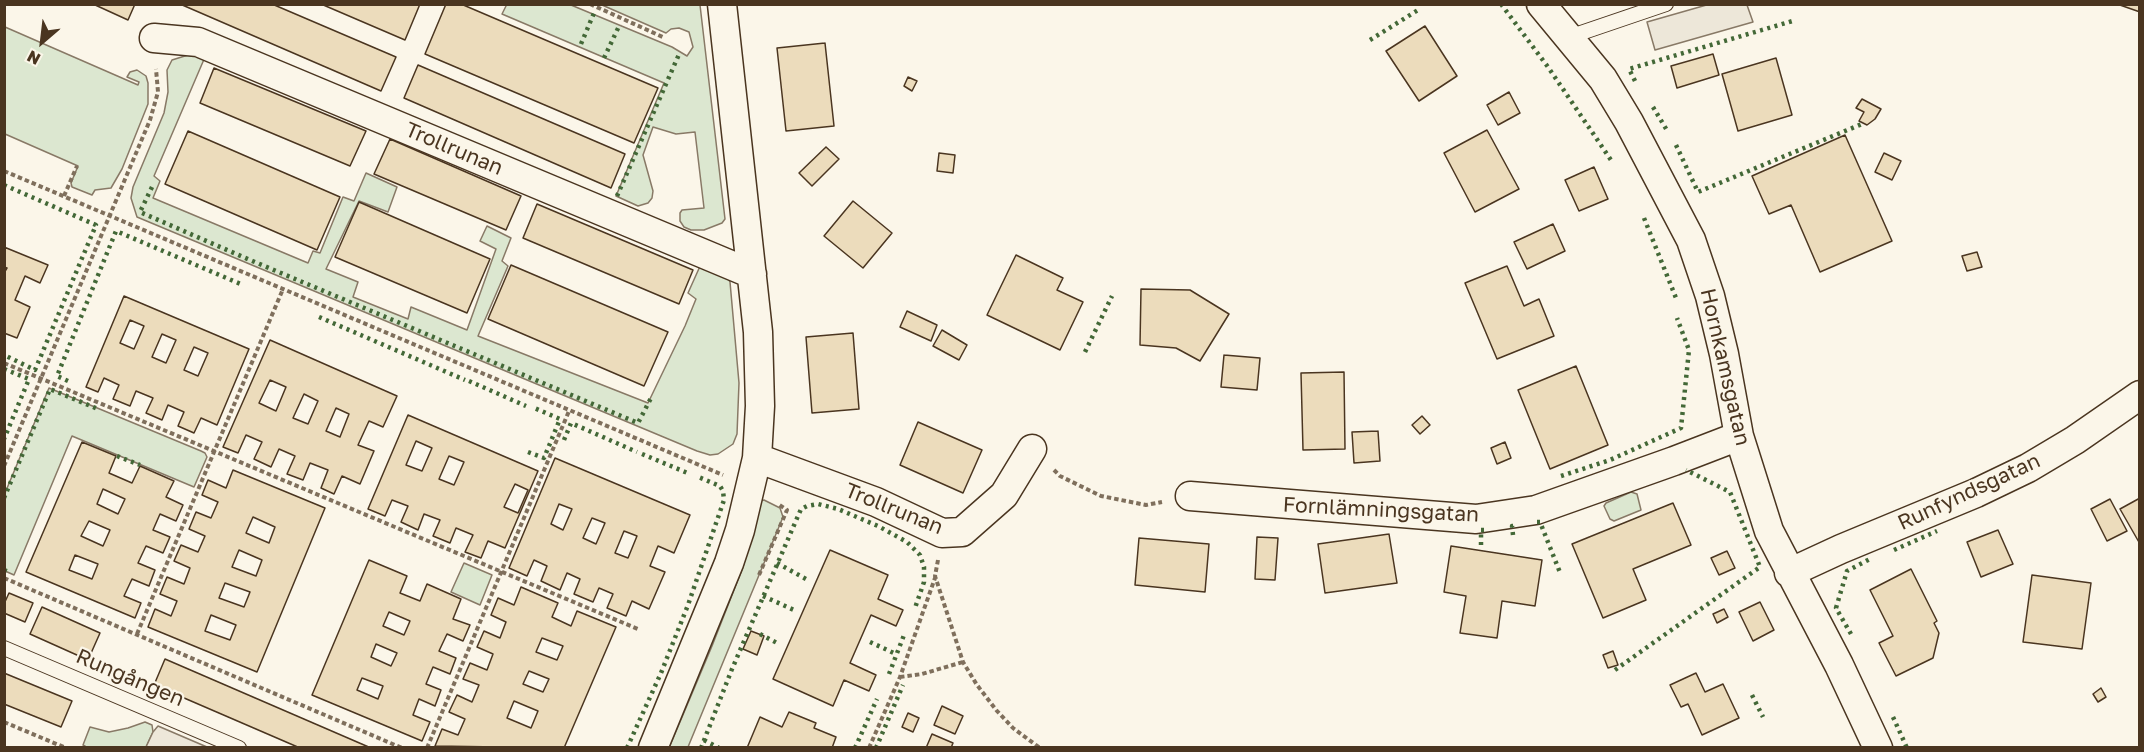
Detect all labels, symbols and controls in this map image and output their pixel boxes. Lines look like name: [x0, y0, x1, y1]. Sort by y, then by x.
north arrow: [12, 12, 72, 72]
text: N: [23, 46, 44, 70]
street label: Trollrunan: [401, 117, 507, 181]
street label: Hornkamsgatan: [1695, 286, 1755, 448]
street label: Runfyndsgatan: [1894, 448, 2044, 536]
street label: Trollrunan: [841, 478, 947, 540]
street label: Fornlämningsgatan: [1282, 492, 1480, 528]
street label: Rungången: [72, 644, 188, 712]

